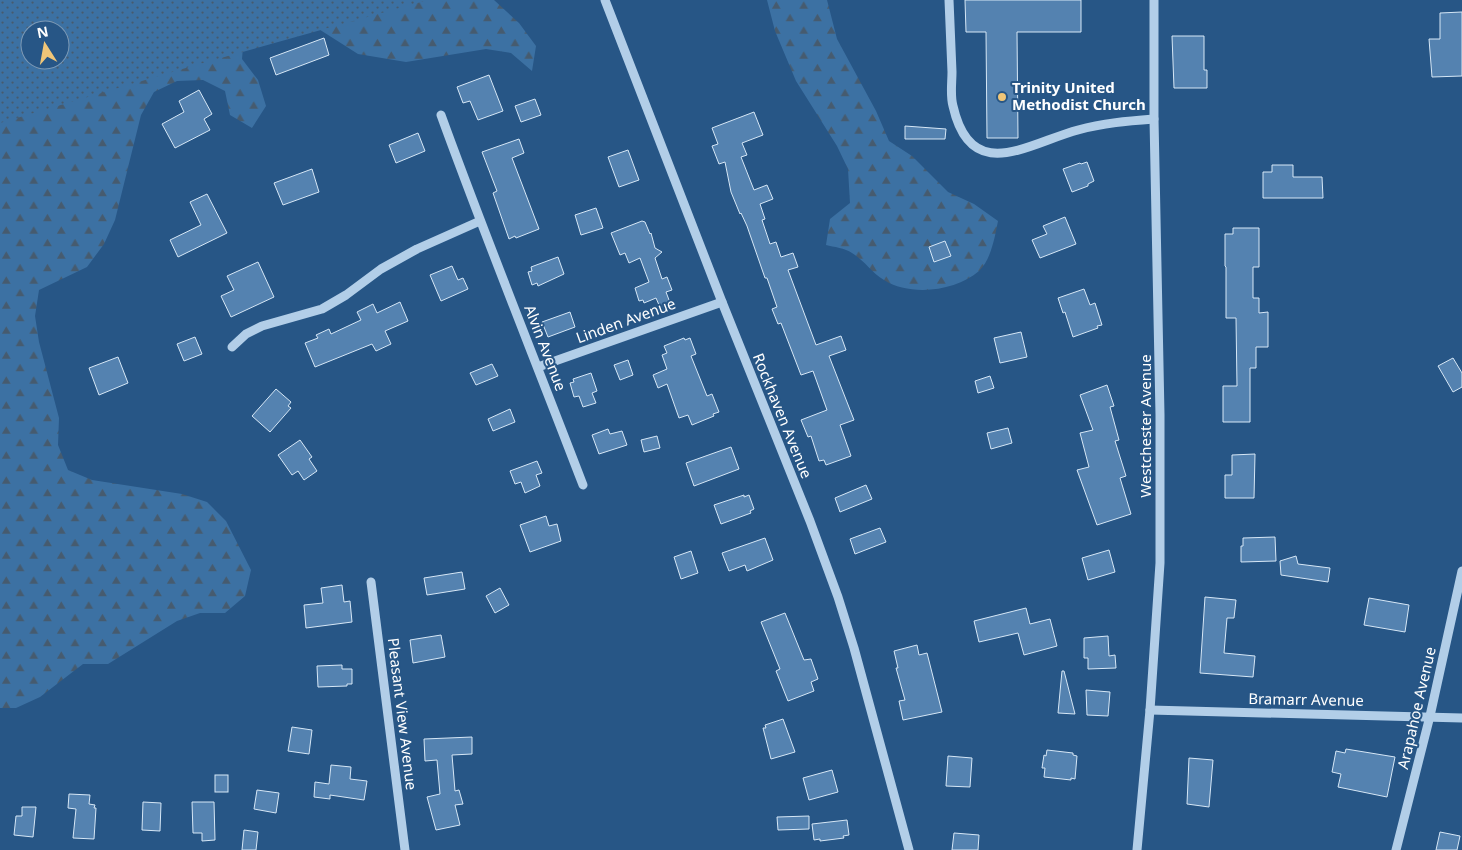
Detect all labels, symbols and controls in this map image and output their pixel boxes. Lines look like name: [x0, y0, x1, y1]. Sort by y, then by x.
north arrow: [20, 20, 70, 70]
text: N: [35, 21, 50, 42]
place label: Trinity United Methodist Church: [1012, 77, 1146, 114]
marker: Trinity United Methodist Church: [996, 91, 1008, 103]
street label: Linden Avenue: [573, 293, 678, 347]
street label: Alvin Avenue: [520, 302, 572, 394]
street label: Rockhaven Avenue: [749, 350, 817, 481]
street label: Westchester Avenue: [1135, 354, 1155, 498]
street label: Pleasant View Avenue: [384, 637, 422, 791]
street label: Arapahoe Avenue: [1392, 645, 1440, 771]
street label: Bramarr Avenue: [1248, 688, 1364, 710]

